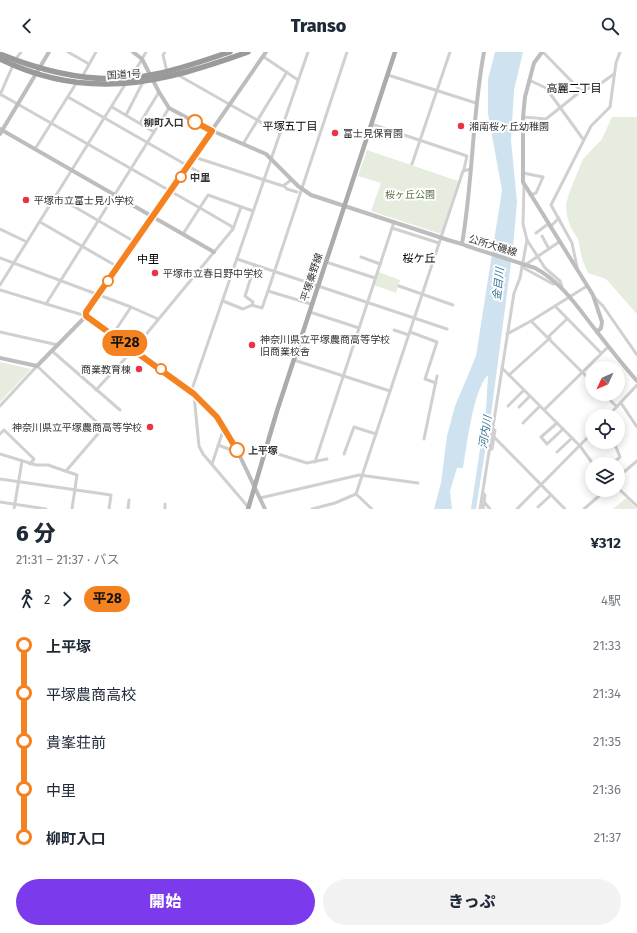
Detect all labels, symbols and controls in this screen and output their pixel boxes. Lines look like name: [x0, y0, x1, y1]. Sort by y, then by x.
icon: back: [16, 15, 38, 37]
text: Transo: [291, 15, 346, 37]
icon: search: [599, 15, 621, 37]
street label: 国道1号: [107, 68, 142, 82]
district label: 高麗二丁目: [547, 82, 602, 95]
marker: 柳町入口: [187, 114, 203, 130]
place label: 柳町入口: [143, 117, 184, 129]
district label: 平塚五丁目: [263, 120, 318, 133]
marker: 湘南桜ヶ丘幼稚園: [456, 121, 466, 131]
place label: 湘南桜ヶ丘幼稚園: [469, 121, 549, 133]
marker: 富士見保育園: [330, 128, 340, 138]
place label: 富士見保育園: [343, 128, 403, 140]
marker: 中里: [175, 171, 187, 183]
place label: 中里: [190, 172, 210, 184]
park label: 桜ヶ丘公園: [385, 189, 435, 201]
marker: 平塚市立富士見小学校: [21, 195, 31, 205]
place label: 平塚市立富士見小学校: [34, 195, 134, 207]
street label: 公所大磯線: [467, 233, 518, 259]
street label: 平塚秦野線: [299, 252, 325, 303]
district label: 桜ケ丘: [403, 252, 436, 265]
district label: 中里: [137, 253, 159, 266]
water label: 金目川: [490, 266, 507, 301]
marker: 平塚市立春日野中学校: [150, 268, 160, 278]
place label: 平塚市立春日野中学校: [163, 268, 263, 280]
unlabelled marker: [102, 275, 114, 287]
line badge: 平28: [102, 330, 148, 356]
text: 平28: [110, 334, 140, 351]
place label: 神奈川県立平塚農商高等学校 旧商業校舎: [260, 334, 390, 358]
marker: 神奈川県立平塚農商高等学校 旧商業校舎: [247, 340, 257, 350]
north arrow: [585, 361, 625, 401]
map controls: [585, 361, 625, 497]
unlabelled marker: [155, 363, 167, 375]
place label: 商業教育棟: [81, 364, 131, 376]
marker: 商業教育棟: [134, 364, 144, 374]
button: locate: [585, 409, 625, 449]
water label: 河内川: [476, 414, 495, 449]
place label: 神奈川県立平塚農商高等学校: [12, 422, 142, 434]
marker: 神奈川県立平塚農商高等学校: [145, 422, 155, 432]
marker: 上平塚: [229, 442, 245, 458]
place label: 上平塚: [248, 445, 278, 457]
button: layers: [585, 457, 625, 497]
text: 6 分: [16, 520, 56, 547]
text: ¥312: [591, 534, 621, 552]
text: 21:31 – 21:37 · バス: [16, 552, 120, 567]
icon: walk: [16, 588, 38, 610]
icon: forward: [56, 588, 78, 610]
text: 平28: [92, 590, 122, 607]
text: 2: [44, 592, 50, 607]
text: 4駅: [601, 593, 621, 608]
text: 上平塚: [46, 638, 91, 656]
text: 21:33: [593, 638, 621, 653]
text: 平塚農商高校: [46, 686, 136, 704]
text: 21:34: [593, 686, 621, 701]
text: 貴峯荘前: [46, 734, 106, 752]
text: 21:35: [593, 734, 621, 749]
text: 中里: [46, 782, 76, 800]
text: 21:36: [593, 782, 621, 797]
text: 柳町入口: [46, 830, 106, 848]
text: 21:37: [594, 830, 621, 845]
button: 開始: [16, 879, 315, 925]
button: きっぷ: [323, 879, 621, 925]

